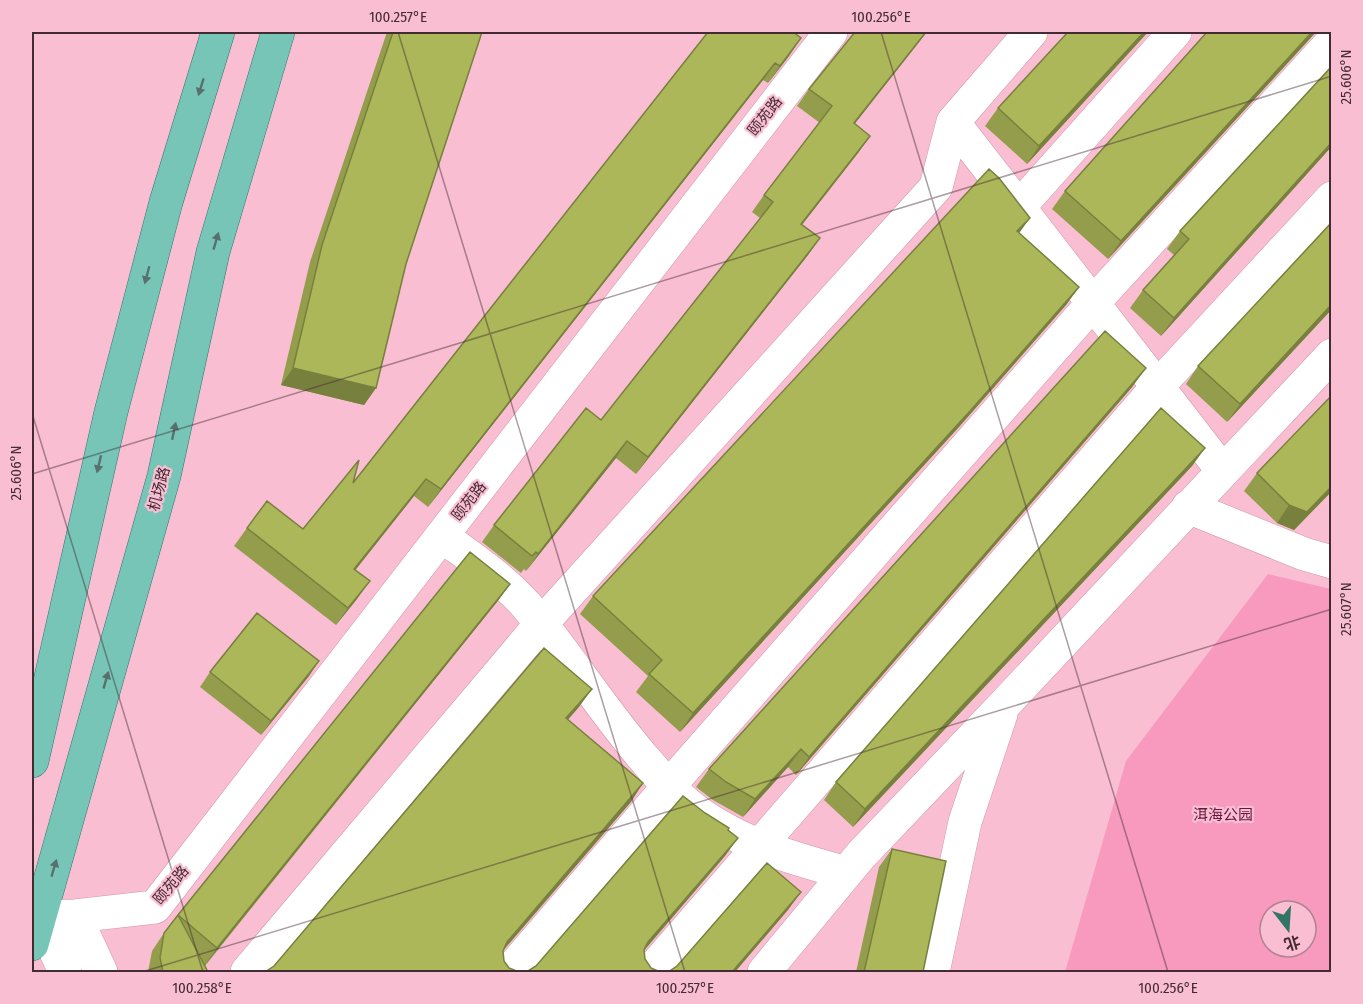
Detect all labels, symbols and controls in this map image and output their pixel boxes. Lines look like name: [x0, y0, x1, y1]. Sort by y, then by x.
text: 100.257°E: [369, 8, 427, 26]
text: 100.256°E: [851, 8, 911, 26]
text: 25.606°N: [1337, 49, 1355, 105]
one-way arrow: [196, 79, 205, 97]
street label: 颐苑路: [744, 93, 786, 139]
one-way arrow: [212, 232, 221, 250]
one-way arrow: [142, 266, 151, 284]
one-way arrow: [169, 422, 179, 440]
text: 25.606°N: [7, 445, 25, 501]
one-way arrow: [94, 455, 103, 474]
street label: 机场路: [144, 465, 174, 513]
street label: 颐苑路: [448, 478, 490, 524]
text: 25.607°N: [1337, 582, 1355, 636]
one-way arrow: [102, 671, 111, 689]
park label: 洱海公园: [1193, 806, 1253, 824]
one-way arrow: [49, 859, 59, 877]
street label: 颐苑路: [150, 862, 192, 908]
north arrow: [1258, 899, 1318, 959]
text: 北: [1282, 931, 1303, 954]
text: 100.258°E: [172, 979, 232, 997]
text: 100.257°E: [656, 979, 714, 997]
text: 100.256°E: [1138, 979, 1198, 997]

